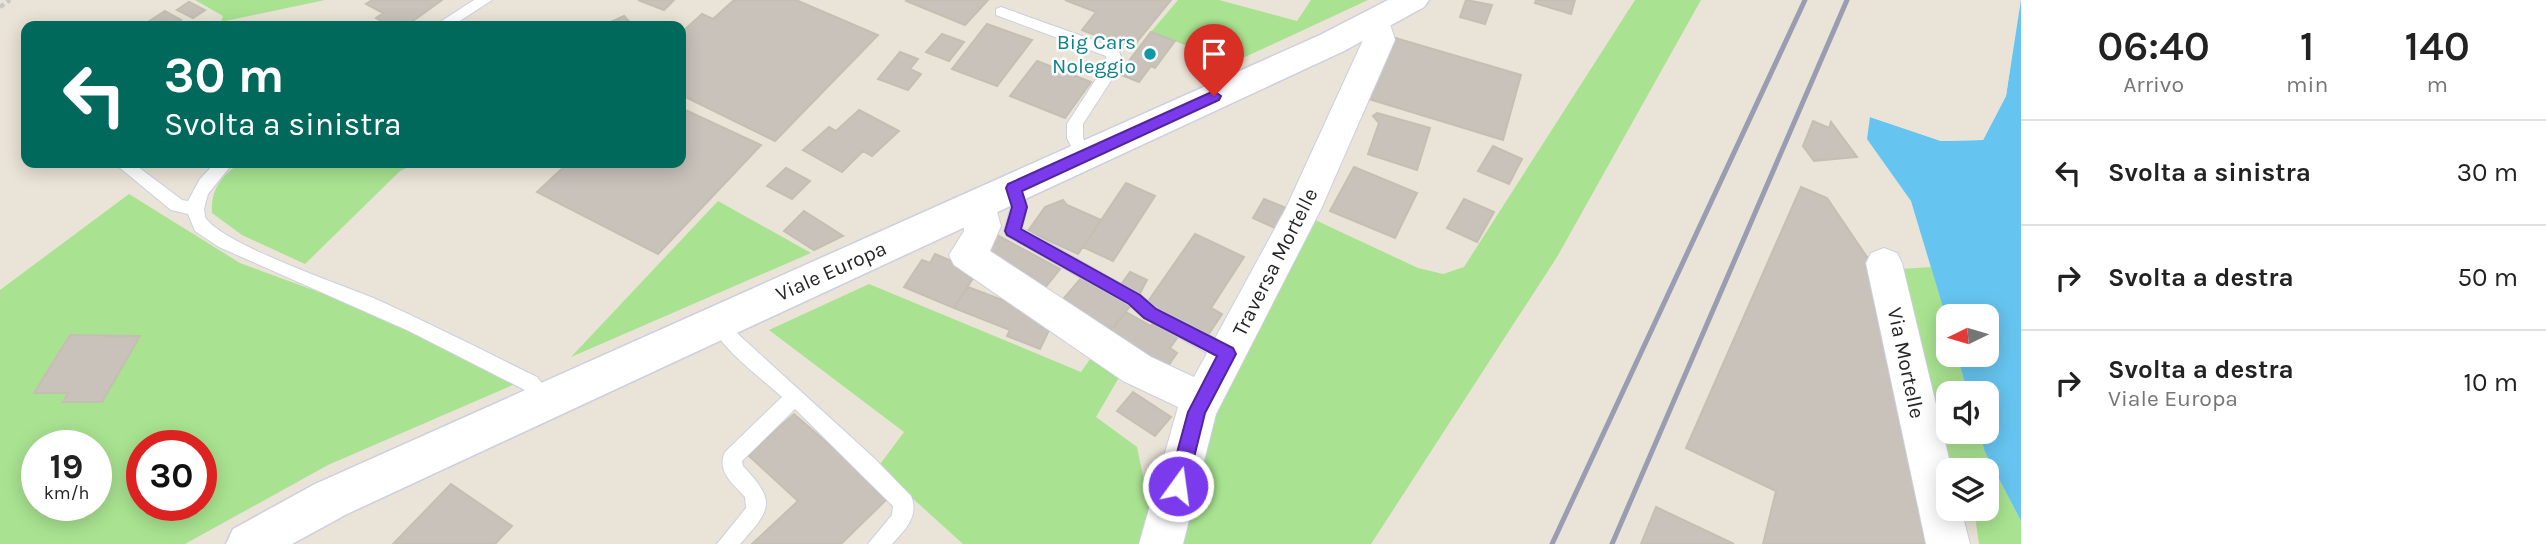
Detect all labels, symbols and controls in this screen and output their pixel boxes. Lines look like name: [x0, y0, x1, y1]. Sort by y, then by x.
text: 06:40: [2097, 21, 2210, 71]
text: 1: [2300, 21, 2315, 71]
text: 140: [2404, 21, 2470, 71]
pin: [1184, 24, 1244, 96]
place label: Big Cars Noleggio: [1052, 30, 1136, 78]
icon: arrive: [1195, 35, 1233, 73]
marker: Big Cars Noleggio: [1142, 46, 1158, 62]
text: 30 m: [164, 47, 284, 104]
icon: left: [49, 49, 140, 140]
text: Arrivo: [2123, 71, 2184, 98]
text: min: [2286, 71, 2328, 98]
text: m: [2426, 71, 2448, 98]
text: Svolta a sinistra: [164, 106, 402, 143]
icon: left: [2049, 154, 2087, 192]
text: Svolta a sinistra: [2108, 157, 2311, 188]
text: 30 m: [2457, 157, 2518, 188]
street label: Traversa Mortelle: [1227, 184, 1323, 340]
street label: Viale Europa: [772, 236, 890, 306]
icon: right: [2049, 259, 2087, 297]
text: Svolta a destra: [2108, 262, 2294, 293]
text: 50 m: [2457, 262, 2518, 293]
north arrow: [1936, 304, 1998, 368]
map controls: [1936, 304, 1999, 521]
street label: Via Mortelle: [1883, 305, 1929, 421]
text: Svolta a destra: [2108, 354, 2294, 385]
icon: right: [2049, 364, 2087, 402]
text: 10 m: [2463, 367, 2518, 398]
button: sound: [1936, 381, 1999, 444]
text: Viale Europa: [2108, 385, 2238, 412]
speed limit sign: 30: [126, 430, 217, 521]
text: 19: [50, 446, 83, 487]
position arrow: [1141, 449, 1215, 523]
button: layers: [1936, 458, 1999, 521]
text: km/h: [44, 482, 89, 504]

